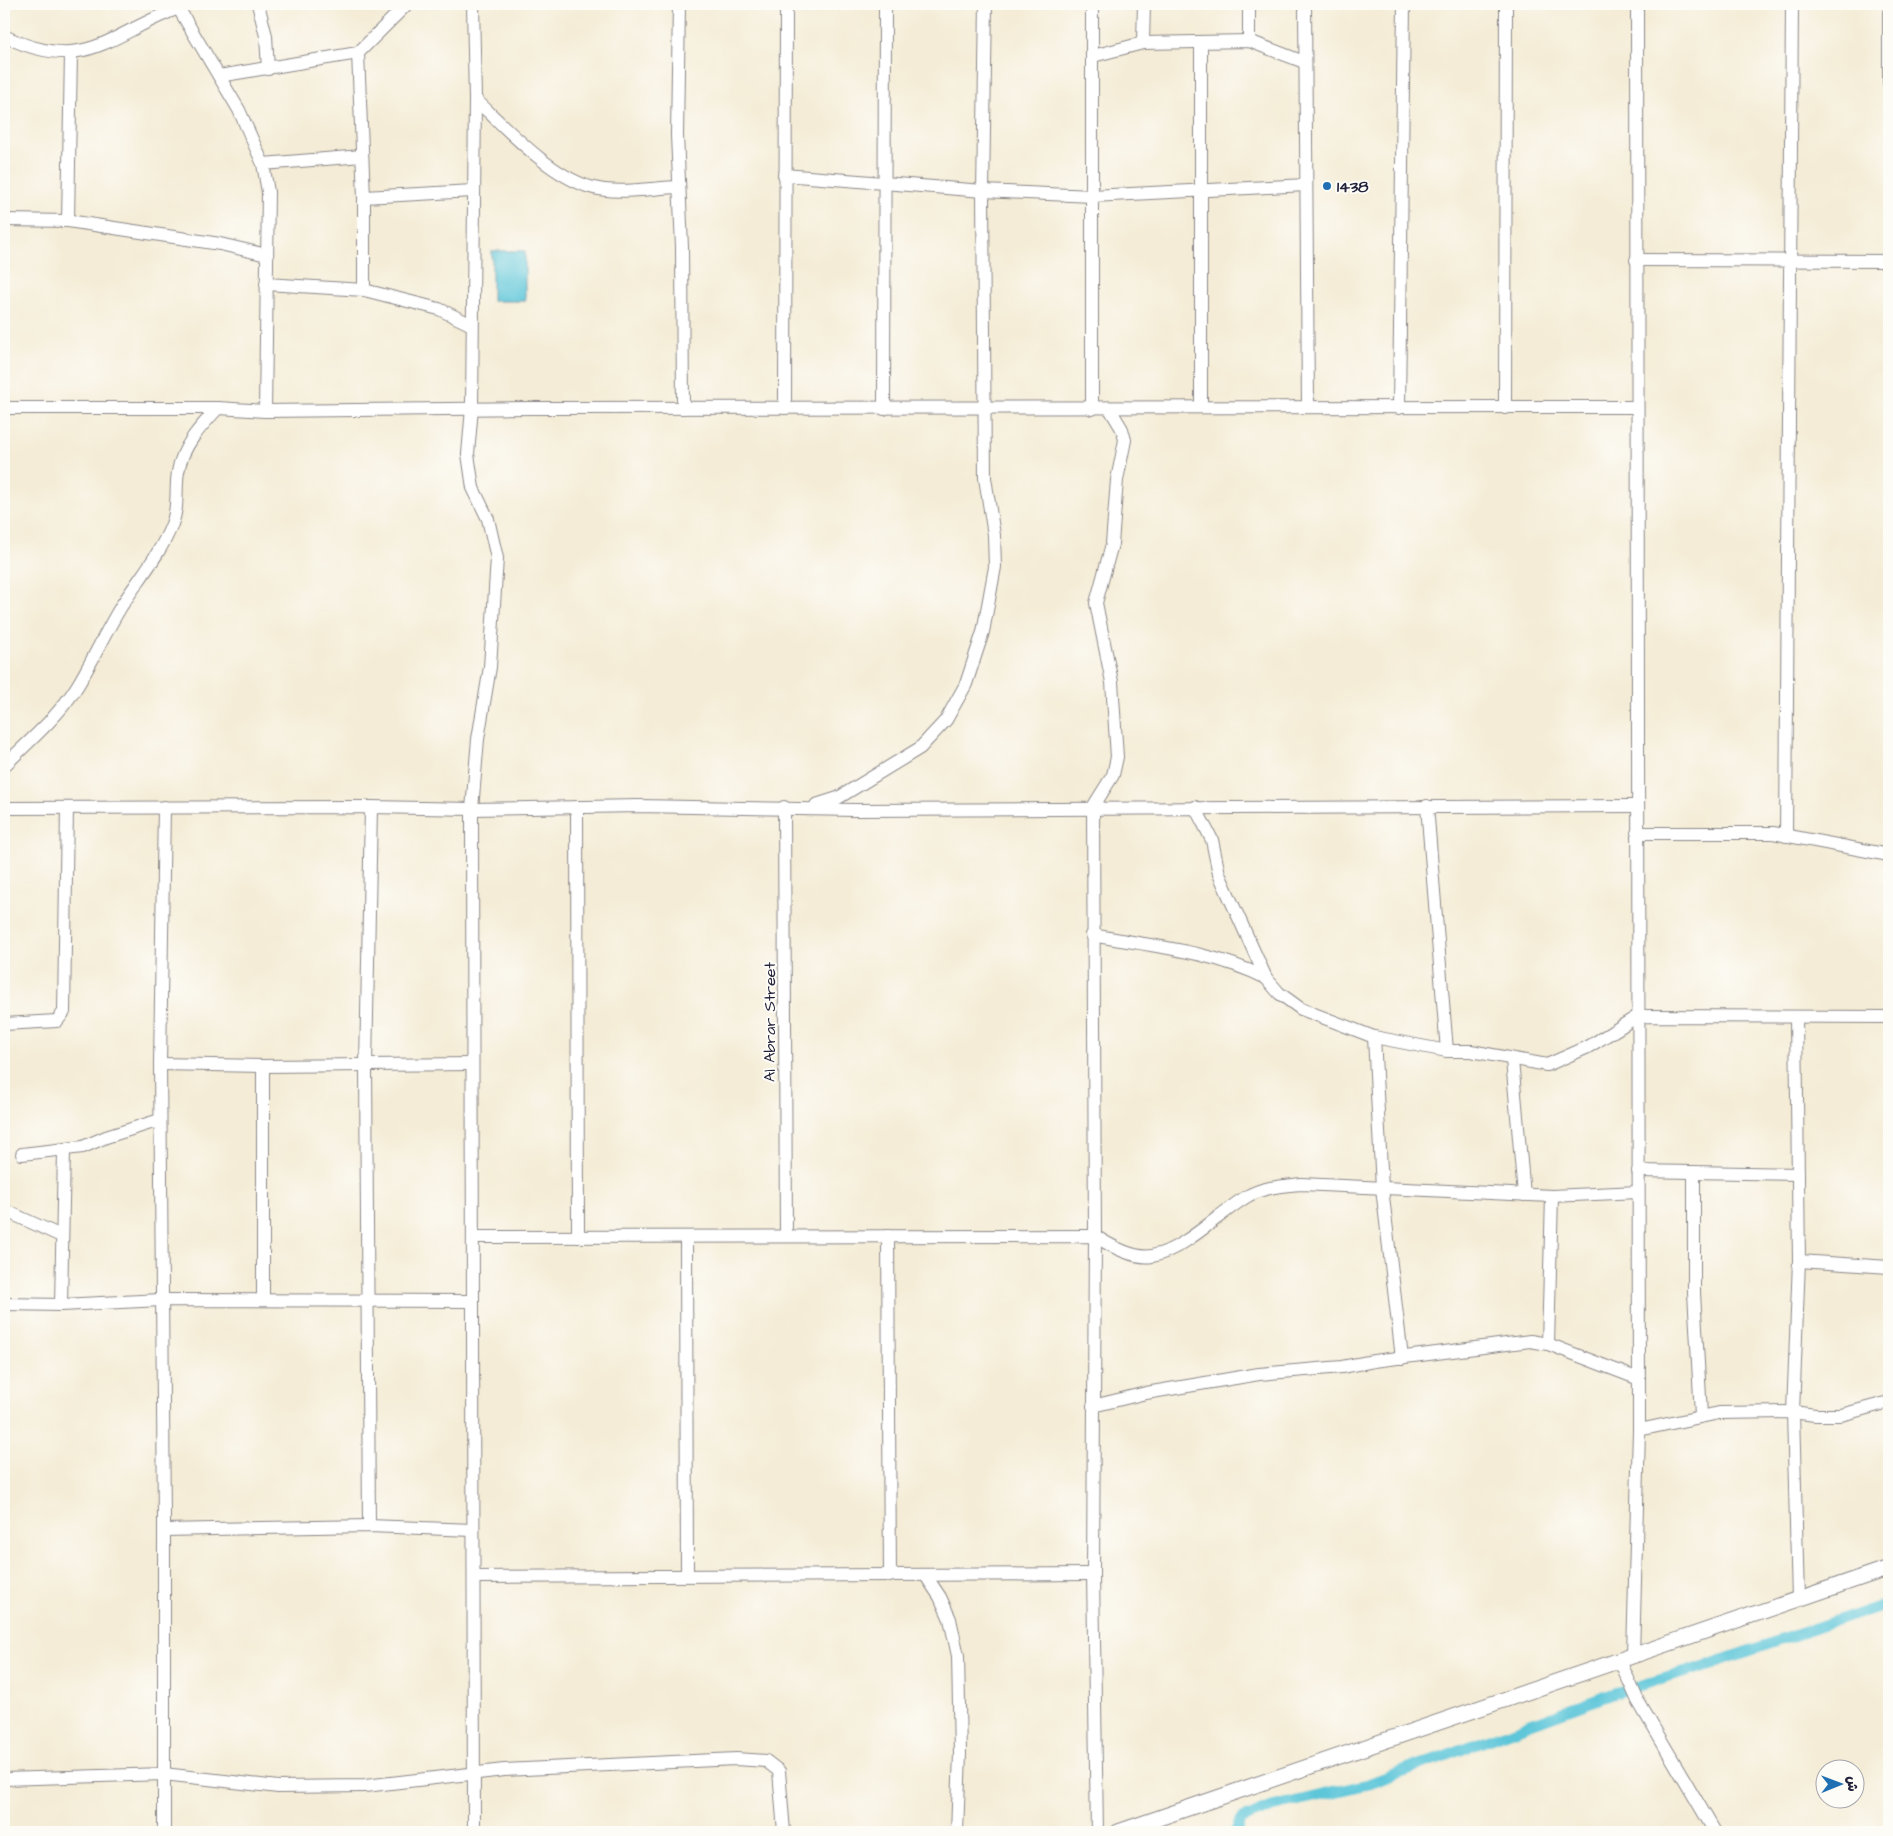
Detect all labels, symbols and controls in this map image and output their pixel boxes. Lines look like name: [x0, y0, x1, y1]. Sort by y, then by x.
place label: 1438: [1337, 176, 1369, 198]
marker: 1438: [1321, 180, 1333, 192]
street label: Al Abrar Street: [759, 961, 781, 1082]
north arrow: [1816, 1758, 1866, 1808]
text: ش: [1842, 1776, 1862, 1792]

